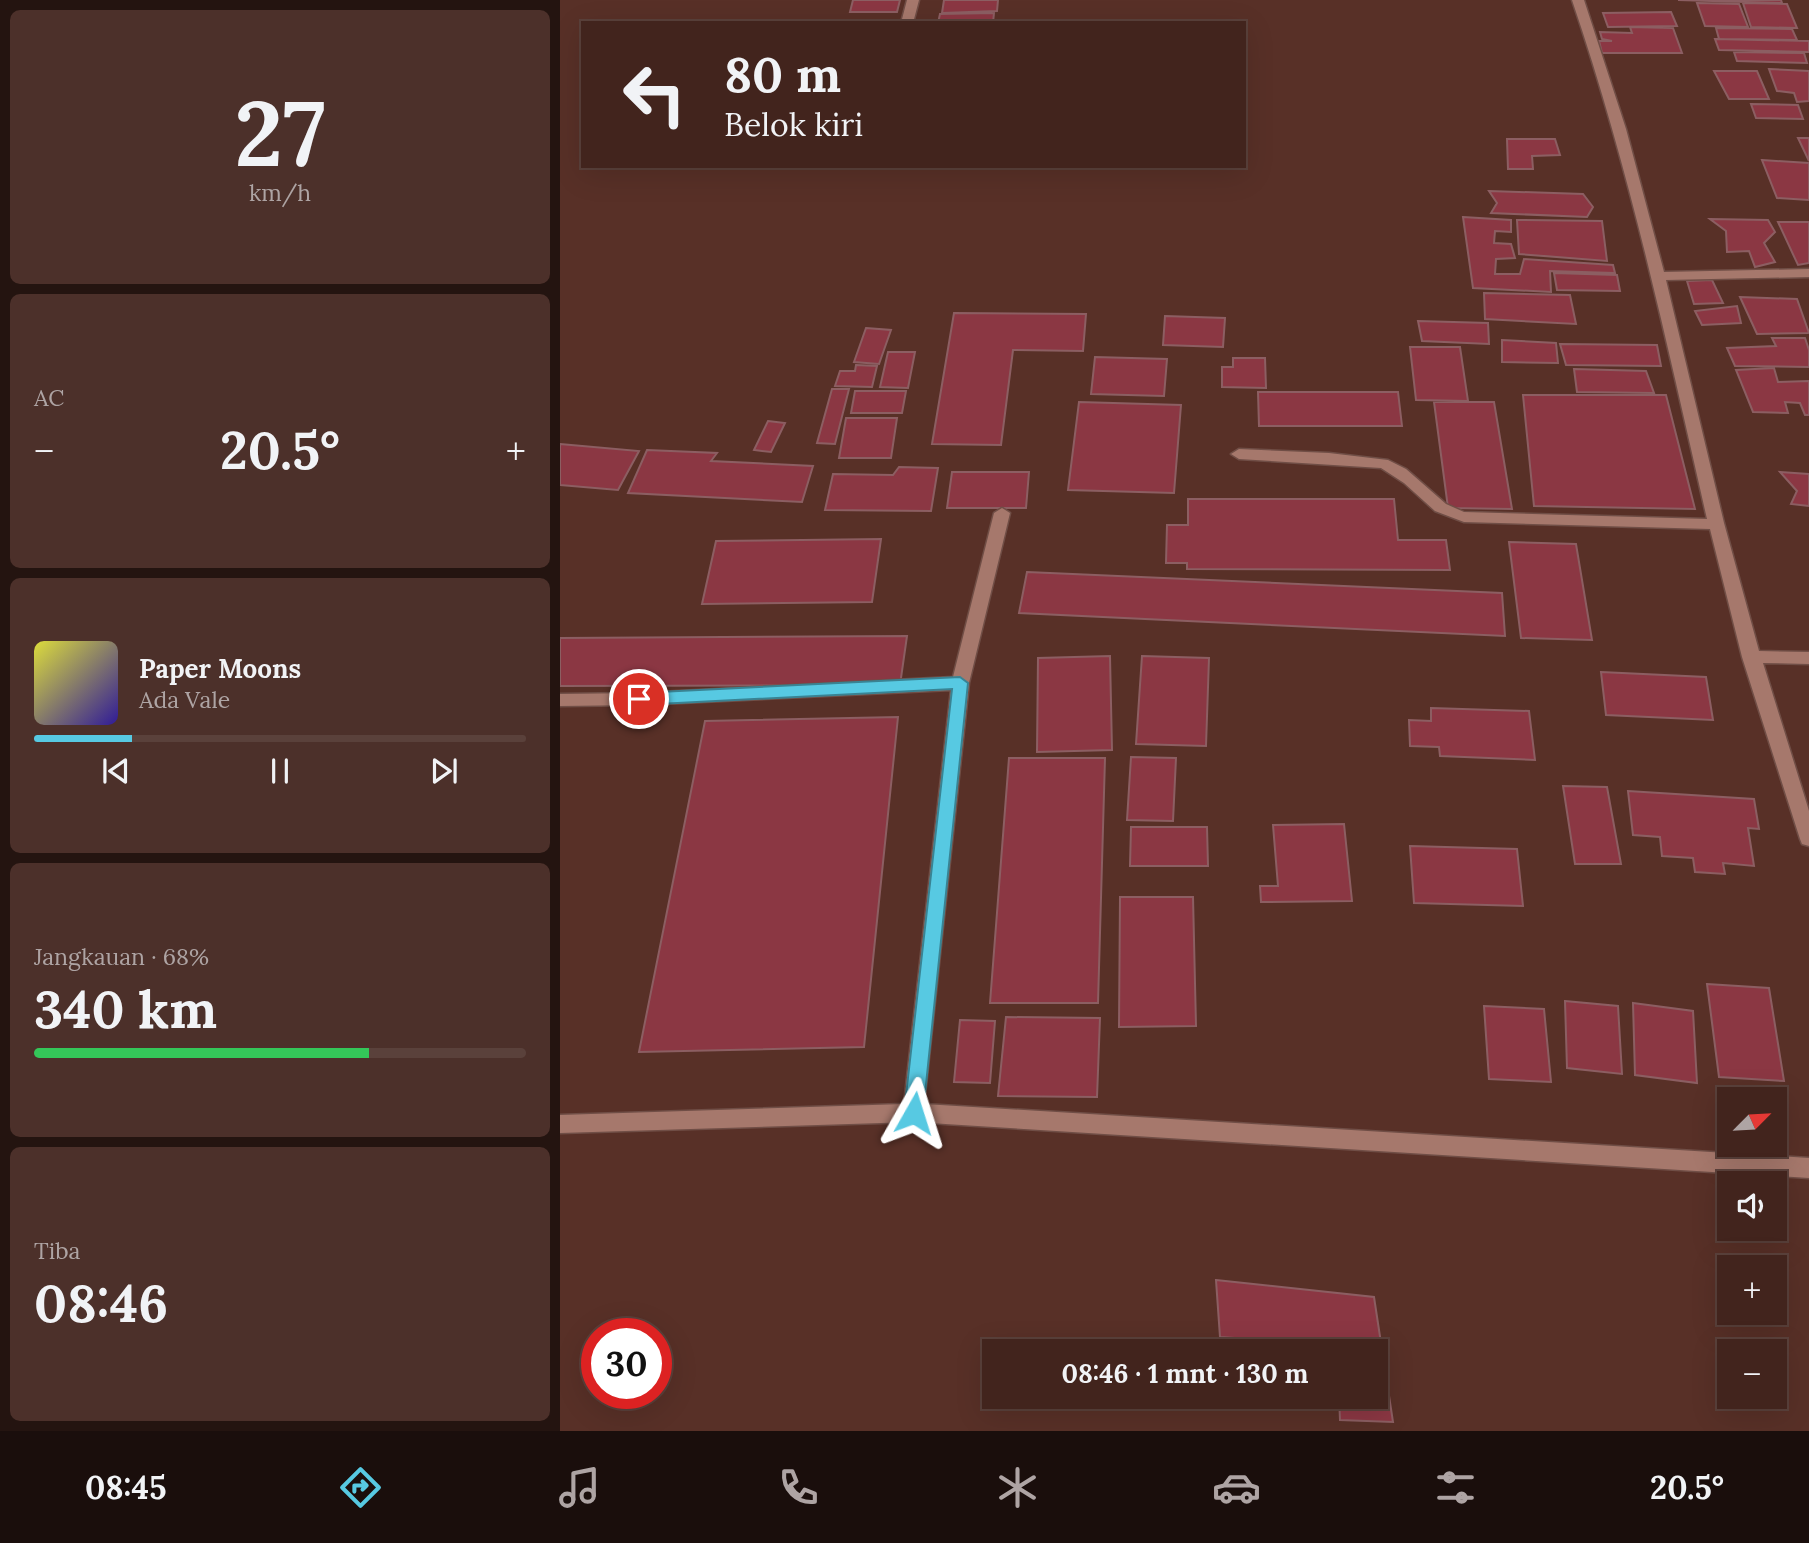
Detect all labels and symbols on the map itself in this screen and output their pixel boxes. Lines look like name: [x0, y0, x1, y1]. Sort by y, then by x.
pin: [609, 669, 669, 729]
position arrow: [877, 1076, 951, 1150]
north arrow: [1717, 1087, 1787, 1157]
speed limit sign: 30: [581, 1318, 672, 1409]

